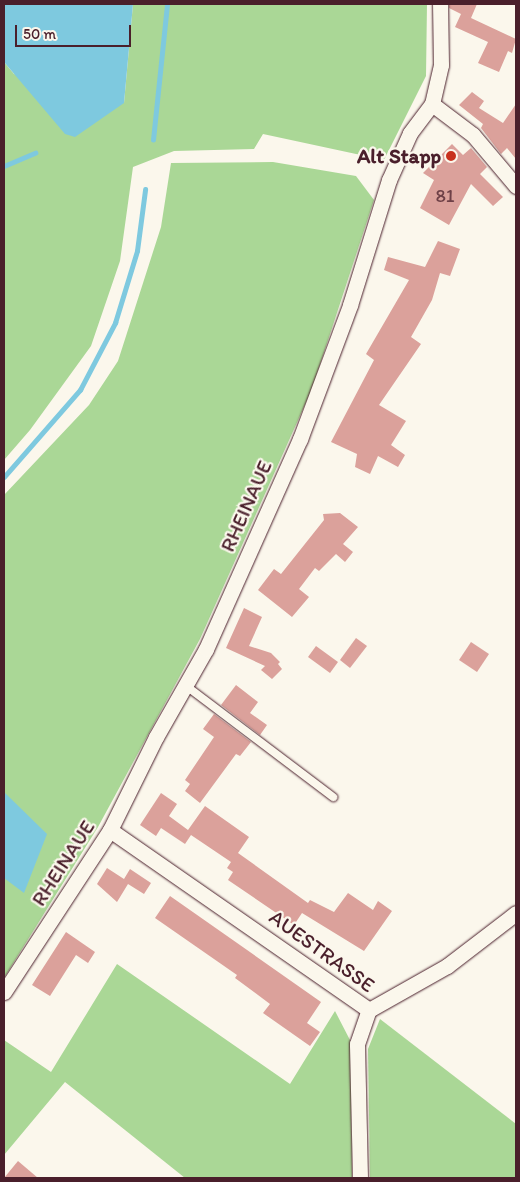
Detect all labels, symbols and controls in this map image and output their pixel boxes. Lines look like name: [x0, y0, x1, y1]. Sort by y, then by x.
scale bar: [18, 15, 134, 47]
text: 50 m: [23, 25, 56, 43]
place label: Alt Stapp: [357, 143, 441, 169]
marker: Alt Stapp: [445, 150, 457, 162]
house number: 81: [435, 185, 455, 207]
street label: RHEINAUE: [215, 456, 277, 556]
street label: RHEINAUE: [26, 815, 100, 911]
street label: AUESTRASSE: [264, 904, 380, 998]

